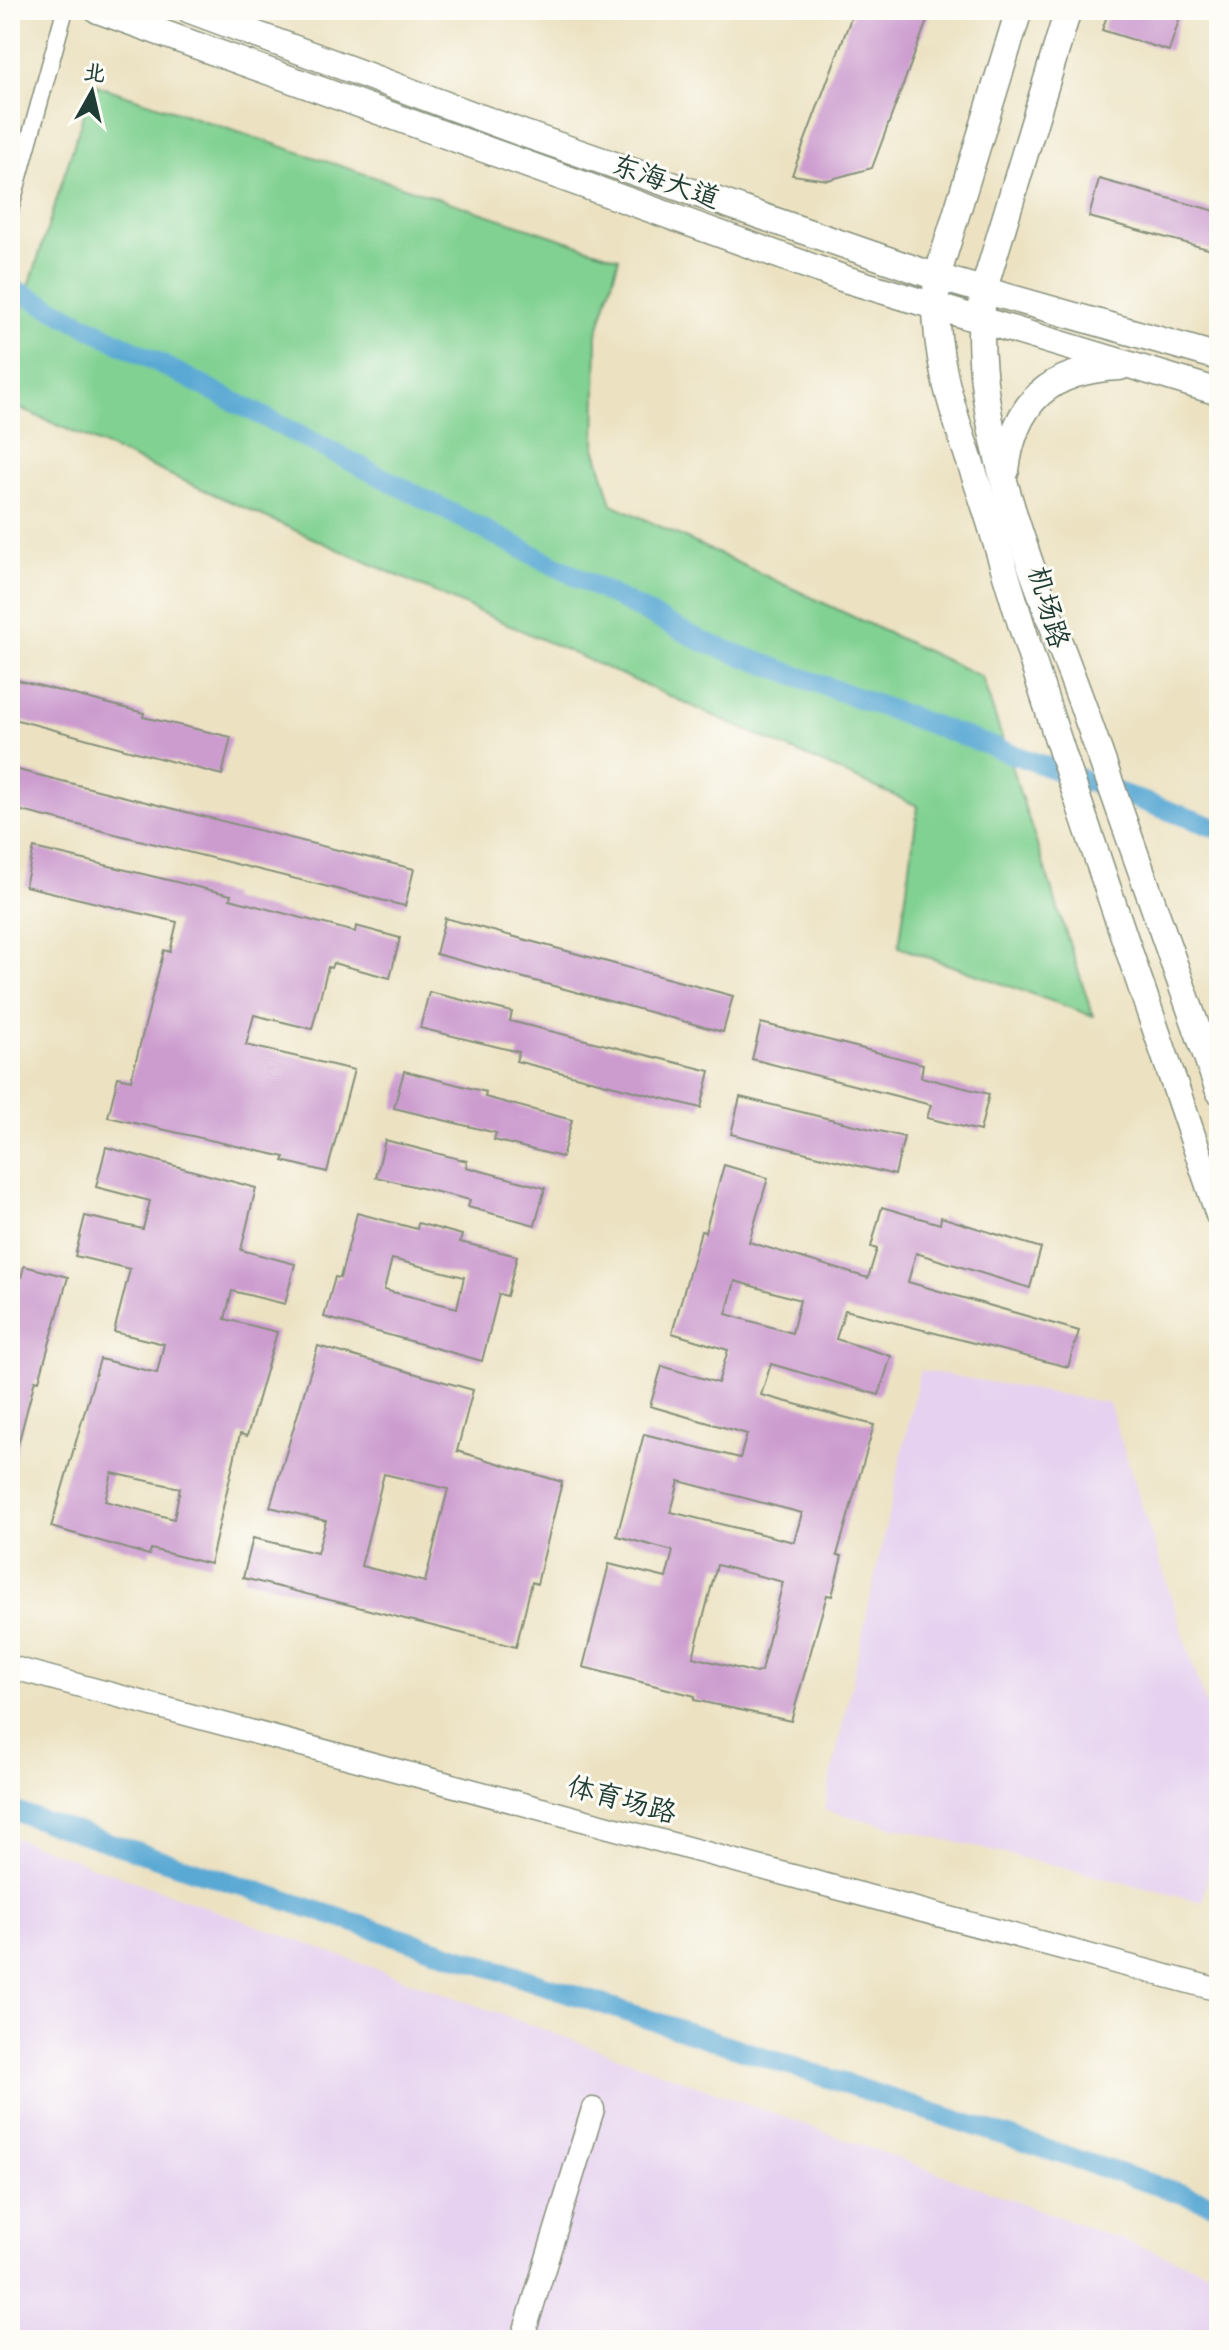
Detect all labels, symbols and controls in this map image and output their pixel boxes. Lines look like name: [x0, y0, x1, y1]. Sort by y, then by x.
north arrow: [52, 52, 132, 132]
text: 北: [81, 52, 108, 94]
street label: 东海大道: [605, 140, 727, 222]
street label: 机场路: [1014, 560, 1084, 654]
street label: 体育场路: [562, 1761, 682, 1837]

